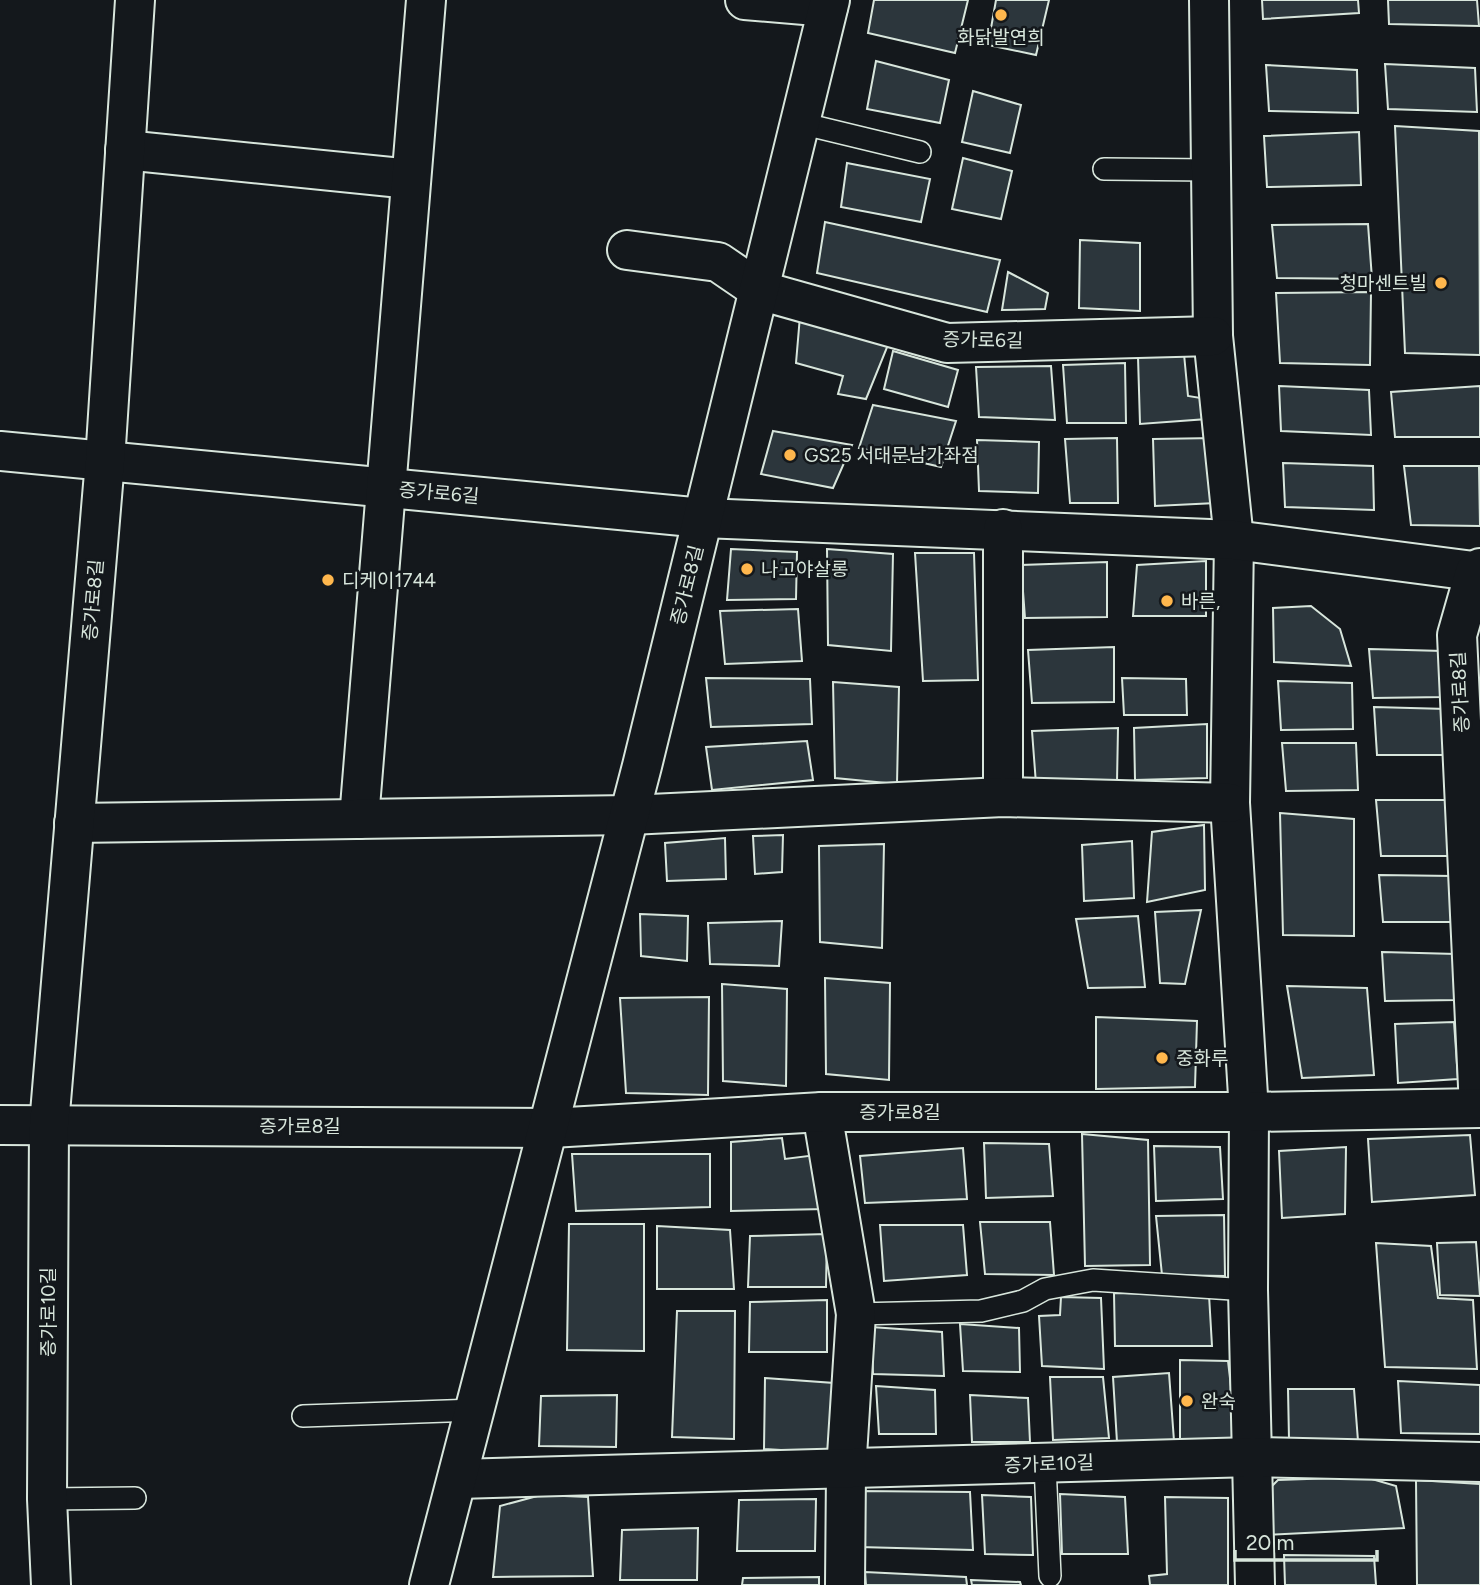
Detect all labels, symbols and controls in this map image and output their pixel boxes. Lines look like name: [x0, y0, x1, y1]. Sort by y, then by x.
marker: 화닭발연희: [993, 7, 1009, 23]
place label: 화닭발연희: [957, 26, 1045, 49]
place label: 청마센트빌: [1340, 272, 1427, 295]
marker: 청마센트빌: [1433, 275, 1449, 291]
street label: 증가로6길: [942, 328, 1024, 352]
place label: GS25 서대문남가좌점: [804, 444, 979, 467]
marker: GS25 서대문남가좌점: [782, 447, 798, 463]
street label: 증가로6길: [398, 478, 480, 508]
street label: 증가로8길: [666, 543, 708, 627]
street label: 증가로8길: [78, 558, 108, 642]
place label: 나고야살롱: [761, 558, 848, 581]
marker: 나고야살롱: [739, 561, 755, 577]
place label: 디케이1744: [342, 569, 436, 592]
marker: 디케이1744: [320, 572, 336, 588]
place label: 바른,: [1181, 590, 1220, 613]
marker: 바른,: [1159, 593, 1175, 609]
street label: 증가로8길: [1446, 651, 1474, 733]
place label: 중화루: [1176, 1047, 1228, 1070]
marker: 중화루: [1154, 1050, 1170, 1066]
street label: 증가로8길: [859, 1101, 941, 1124]
street label: 증가로8길: [259, 1115, 341, 1138]
street label: 증가로10길: [37, 1267, 60, 1357]
place label: 완숙: [1201, 1390, 1236, 1413]
marker: 완숙: [1179, 1393, 1195, 1409]
street label: 증가로10길: [1004, 1451, 1094, 1477]
scale bar: [1235, 1518, 1377, 1562]
text: 20 m: [1246, 1530, 1294, 1555]

